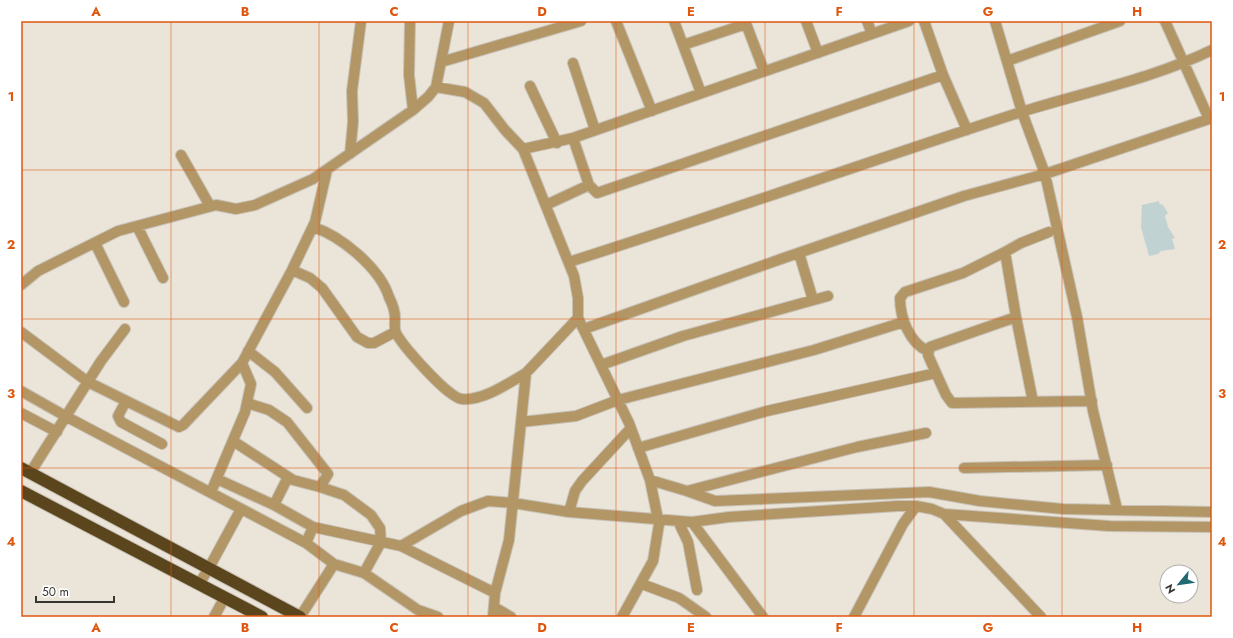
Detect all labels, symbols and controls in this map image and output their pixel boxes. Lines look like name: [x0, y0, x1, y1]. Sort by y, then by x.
text: A: [90, 2, 101, 21]
text: B: [241, 2, 250, 21]
text: C: [389, 2, 399, 21]
text: D: [537, 2, 547, 21]
text: E: [687, 2, 695, 21]
text: F: [835, 2, 843, 21]
text: G: [983, 2, 994, 21]
text: H: [1132, 2, 1142, 21]
text: 1: [8, 87, 14, 106]
text: 1: [1219, 87, 1225, 106]
text: 2: [7, 235, 15, 254]
text: 2: [1218, 235, 1226, 254]
text: 3: [7, 384, 15, 403]
text: 3: [1218, 384, 1226, 403]
text: 4: [6, 532, 16, 551]
text: 4: [1217, 532, 1227, 551]
north arrow: [1159, 564, 1199, 604]
scale bar: [36, 578, 114, 604]
text: N: [1161, 581, 1179, 597]
text: 50 m: [42, 583, 69, 601]
text: A: [90, 618, 101, 637]
text: B: [241, 618, 250, 637]
text: C: [389, 618, 399, 637]
text: D: [537, 618, 547, 637]
text: E: [687, 618, 695, 637]
text: F: [835, 618, 843, 637]
text: G: [983, 618, 994, 637]
text: H: [1132, 618, 1142, 637]

